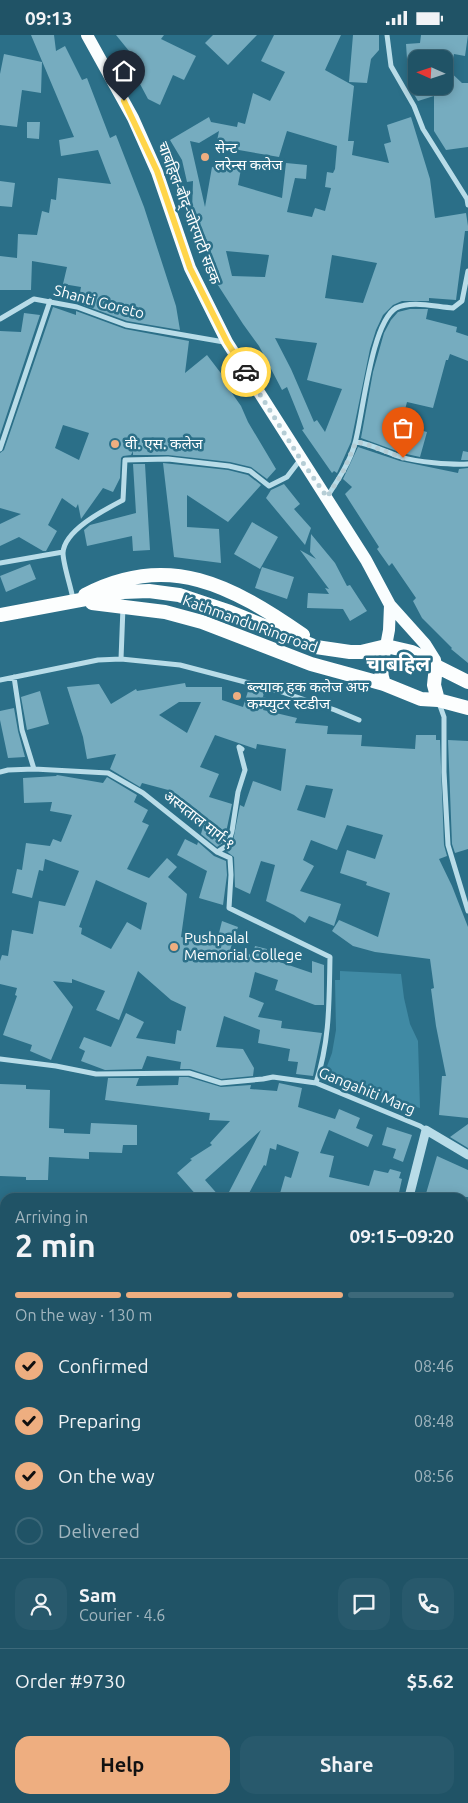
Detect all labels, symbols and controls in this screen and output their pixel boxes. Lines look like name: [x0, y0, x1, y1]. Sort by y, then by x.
text: 09:13: [25, 7, 73, 29]
pin: [103, 50, 145, 101]
north arrow: [408, 50, 452, 95]
map controls: [408, 50, 453, 95]
icon: home: [110, 57, 138, 85]
street label: चाबहिल-बौद्-जोरपाटी सडक: [152, 139, 225, 288]
place label: सेन्ट लरेन्स कलेज: [215, 139, 283, 173]
marker: सेन्ट लरेन्स कलेज: [199, 151, 211, 163]
street label: Shanti Goreto: [52, 281, 146, 322]
courier: [221, 347, 271, 397]
icon: car: [232, 358, 260, 386]
pin: [382, 407, 424, 458]
icon: bag: [389, 414, 417, 442]
place label: वी. एस. कलेज: [125, 435, 204, 452]
marker: वी. एस. कलेज: [109, 438, 121, 450]
street label: Kathmandu Ringroad: [180, 591, 320, 656]
district label: चाबहिल: [366, 652, 431, 675]
place label: ब्ल्याक हक कलेज अफ कम्प्युटर स्टडीज: [247, 678, 369, 714]
marker: ब्ल्याक हक कलेज अफ कम्प्युटर स्टडीज: [231, 690, 243, 702]
street label: अस्पताल मार्ग-१: [160, 787, 238, 853]
place label: Pushpalal Memorial College: [184, 929, 302, 963]
marker: Pushpalal Memorial College: [168, 941, 180, 953]
street label: Gangahiti Marg: [316, 1063, 418, 1118]
text: Arriving in: [15, 1208, 88, 1226]
text: 09:15–09:20: [349, 1225, 454, 1247]
text: 2 min: [15, 1227, 96, 1263]
text: On the way · 130 m: [15, 1306, 152, 1324]
icon: check: [15, 1352, 43, 1380]
text: Confirmed: [58, 1355, 149, 1377]
text: 08:46: [414, 1357, 454, 1375]
icon: check: [15, 1407, 43, 1435]
text: Preparing: [58, 1410, 142, 1432]
text: 08:48: [414, 1412, 454, 1430]
icon: check: [15, 1462, 43, 1490]
text: On the way: [58, 1465, 155, 1487]
text: 08:56: [414, 1467, 454, 1485]
text: Delivered: [58, 1520, 140, 1542]
button: person: [15, 1578, 67, 1630]
button: chat: [338, 1578, 390, 1630]
button: phone: [402, 1578, 454, 1630]
text: Sam: [79, 1584, 117, 1606]
text: Courier · 4.6: [79, 1606, 165, 1624]
text: Order #9730: [15, 1670, 125, 1692]
text: $5.62: [406, 1670, 454, 1692]
button: Help: [15, 1736, 230, 1794]
button: Share: [240, 1736, 454, 1794]

